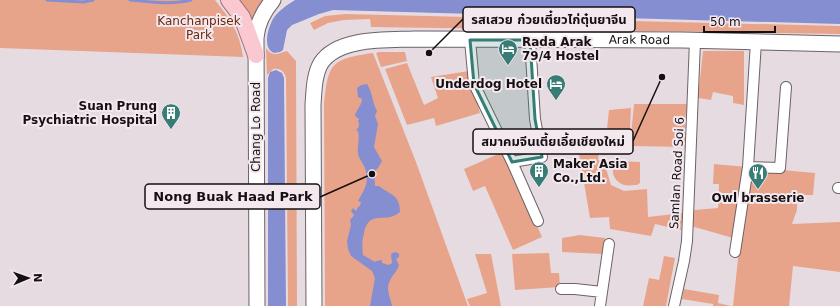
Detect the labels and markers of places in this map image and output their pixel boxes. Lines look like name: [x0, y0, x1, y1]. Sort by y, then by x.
callout: รสเสวย ก๋วยเตี๋ยวไก่ตุ๋นยาจีน: [463, 7, 635, 32]
place label: Rada Arak 79/4 Hostel: [522, 35, 599, 63]
hotel icon: Rada Arak 79/4 Hostel: [497, 38, 519, 66]
hotel icon: Underdog Hotel: [545, 73, 567, 101]
place label: Underdog Hotel: [435, 77, 542, 91]
place label: Suan Prung Psychiatric Hospital: [22, 99, 157, 127]
building icon: Suan Prung Psychiatric Hospital: [160, 102, 182, 130]
callout: สมาคมจีนเตี้ยเอี้ยเชียงใหม่: [473, 129, 633, 154]
place label: Maker Asia Co.,Ltd.: [553, 157, 628, 185]
building icon: Maker Asia Co.,Ltd.: [528, 160, 550, 188]
restaurant icon: Owl brasserie: [747, 162, 769, 190]
callout: Nong Buak Haad Park: [145, 184, 320, 209]
place label: Owl brasserie: [712, 191, 804, 205]

